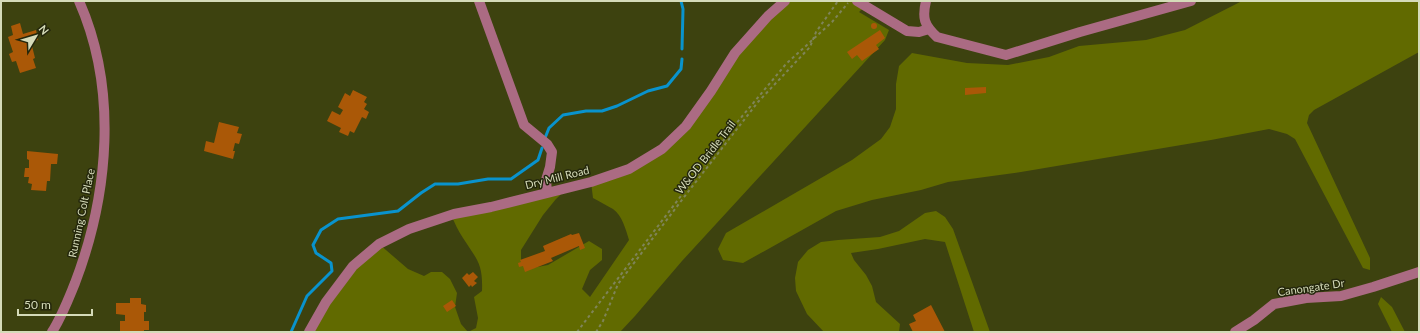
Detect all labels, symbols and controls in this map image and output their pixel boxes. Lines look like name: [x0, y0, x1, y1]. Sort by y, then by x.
north arrow: [16, 16, 56, 56]
text: N: [37, 22, 52, 37]
street label: W&OD Bridle Trail: [672, 118, 738, 196]
street label: Dry Mill Road: [524, 163, 590, 191]
street label: Running Colt Place: [65, 167, 97, 259]
street label: Canongate Dr: [1277, 276, 1345, 298]
scale bar: [18, 291, 92, 317]
text: 50 m: [24, 297, 51, 312]

